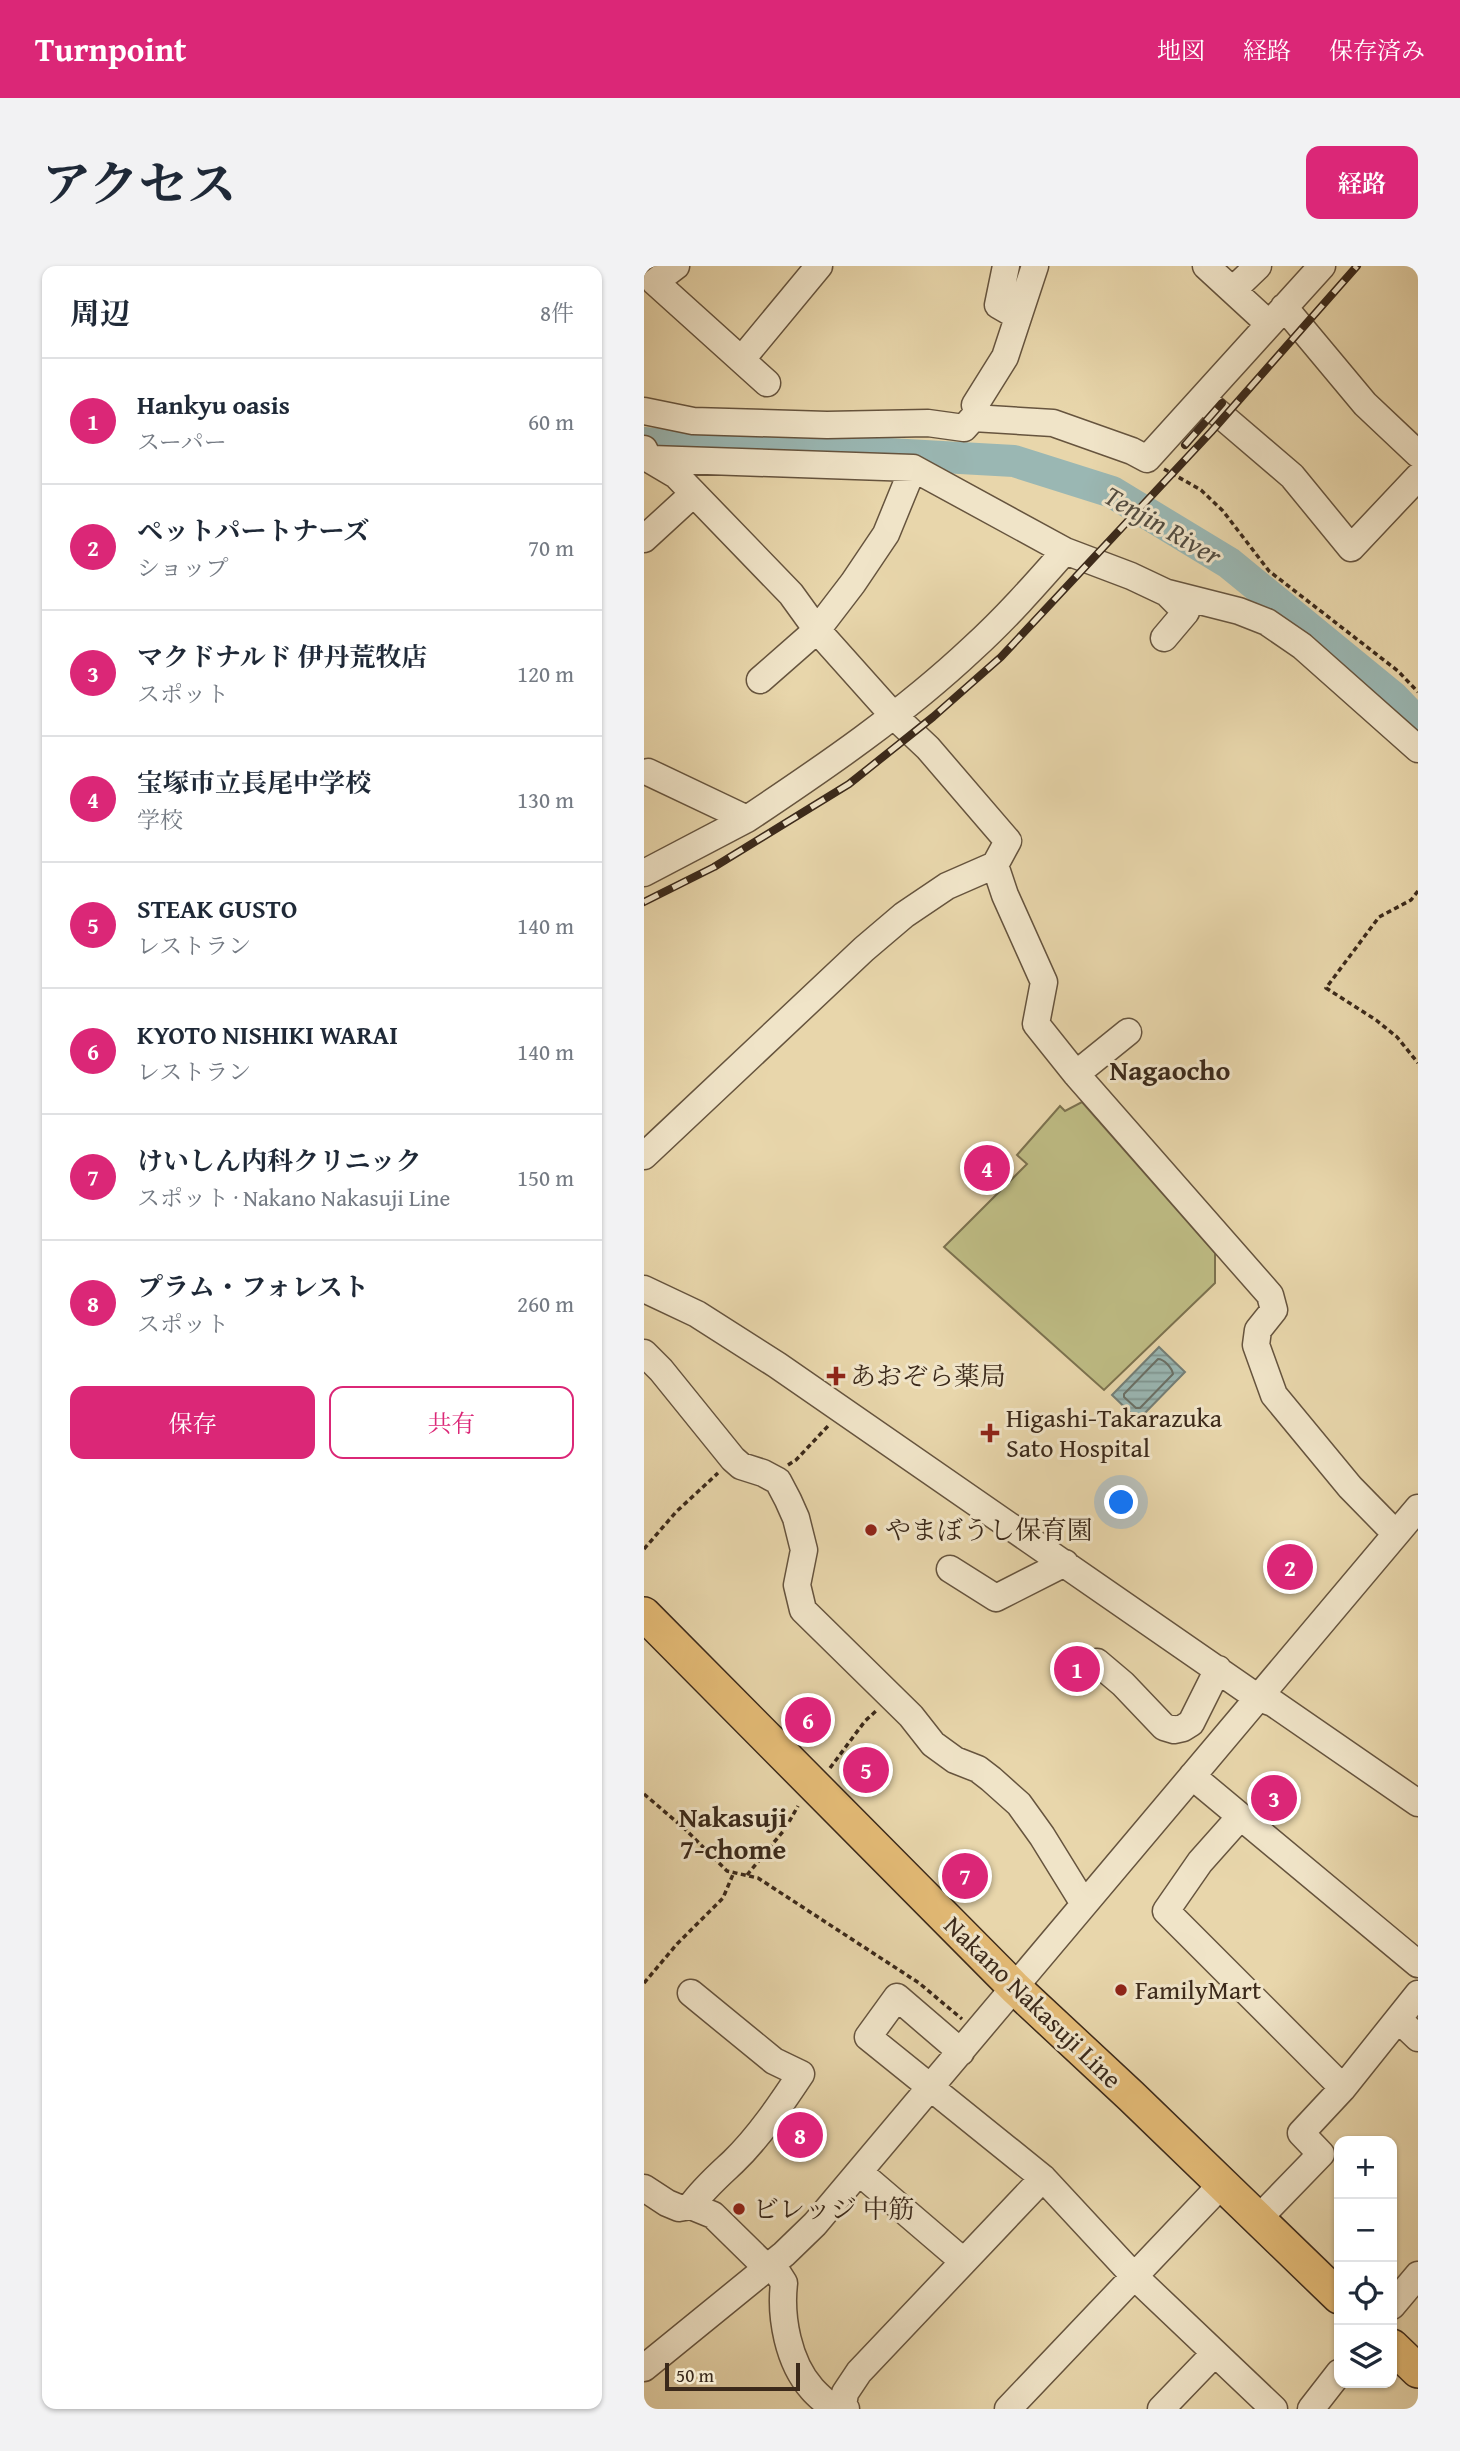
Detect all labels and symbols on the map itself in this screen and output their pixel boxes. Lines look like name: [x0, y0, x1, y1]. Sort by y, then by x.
water label: Tenjin River: [1097, 474, 1231, 576]
district label: Nagaocho: [1109, 1049, 1231, 1090]
pin: 4: [964, 1142, 1010, 1194]
place label: あおぞら薬局: [850, 1356, 1006, 1395]
marker: あおぞら薬局: [828, 1368, 844, 1384]
place label: Higashi-Takarazuka Sato Hospital: [1006, 1398, 1223, 1467]
marker: Higashi-Takarazuka Sato Hospital: [980, 1423, 1000, 1443]
your location: [1104, 1485, 1138, 1519]
place label: やまぼうし保育園: [885, 1510, 1093, 1549]
marker: やまぼうし保育園: [863, 1522, 879, 1538]
pin: 2: [1267, 1541, 1313, 1593]
pin: 1: [1054, 1643, 1100, 1695]
pin: 6: [785, 1694, 831, 1746]
pin: 5: [843, 1744, 889, 1796]
pin: 3: [1251, 1772, 1297, 1824]
district label: Nakasuji 7-chome: [679, 1796, 788, 1869]
pin: 7: [942, 1850, 988, 1902]
street label: Nakano Nakasuji Line: [936, 1906, 1131, 2097]
place label: FamilyMart: [1135, 1970, 1261, 2009]
marker: FamilyMart: [1113, 1982, 1129, 1998]
pin: 8: [777, 2109, 823, 2161]
place label: ビレッジ 中筋: [753, 2189, 914, 2228]
marker: ビレッジ 中筋: [731, 2201, 747, 2217]
scale bar: [665, 2360, 800, 2392]

